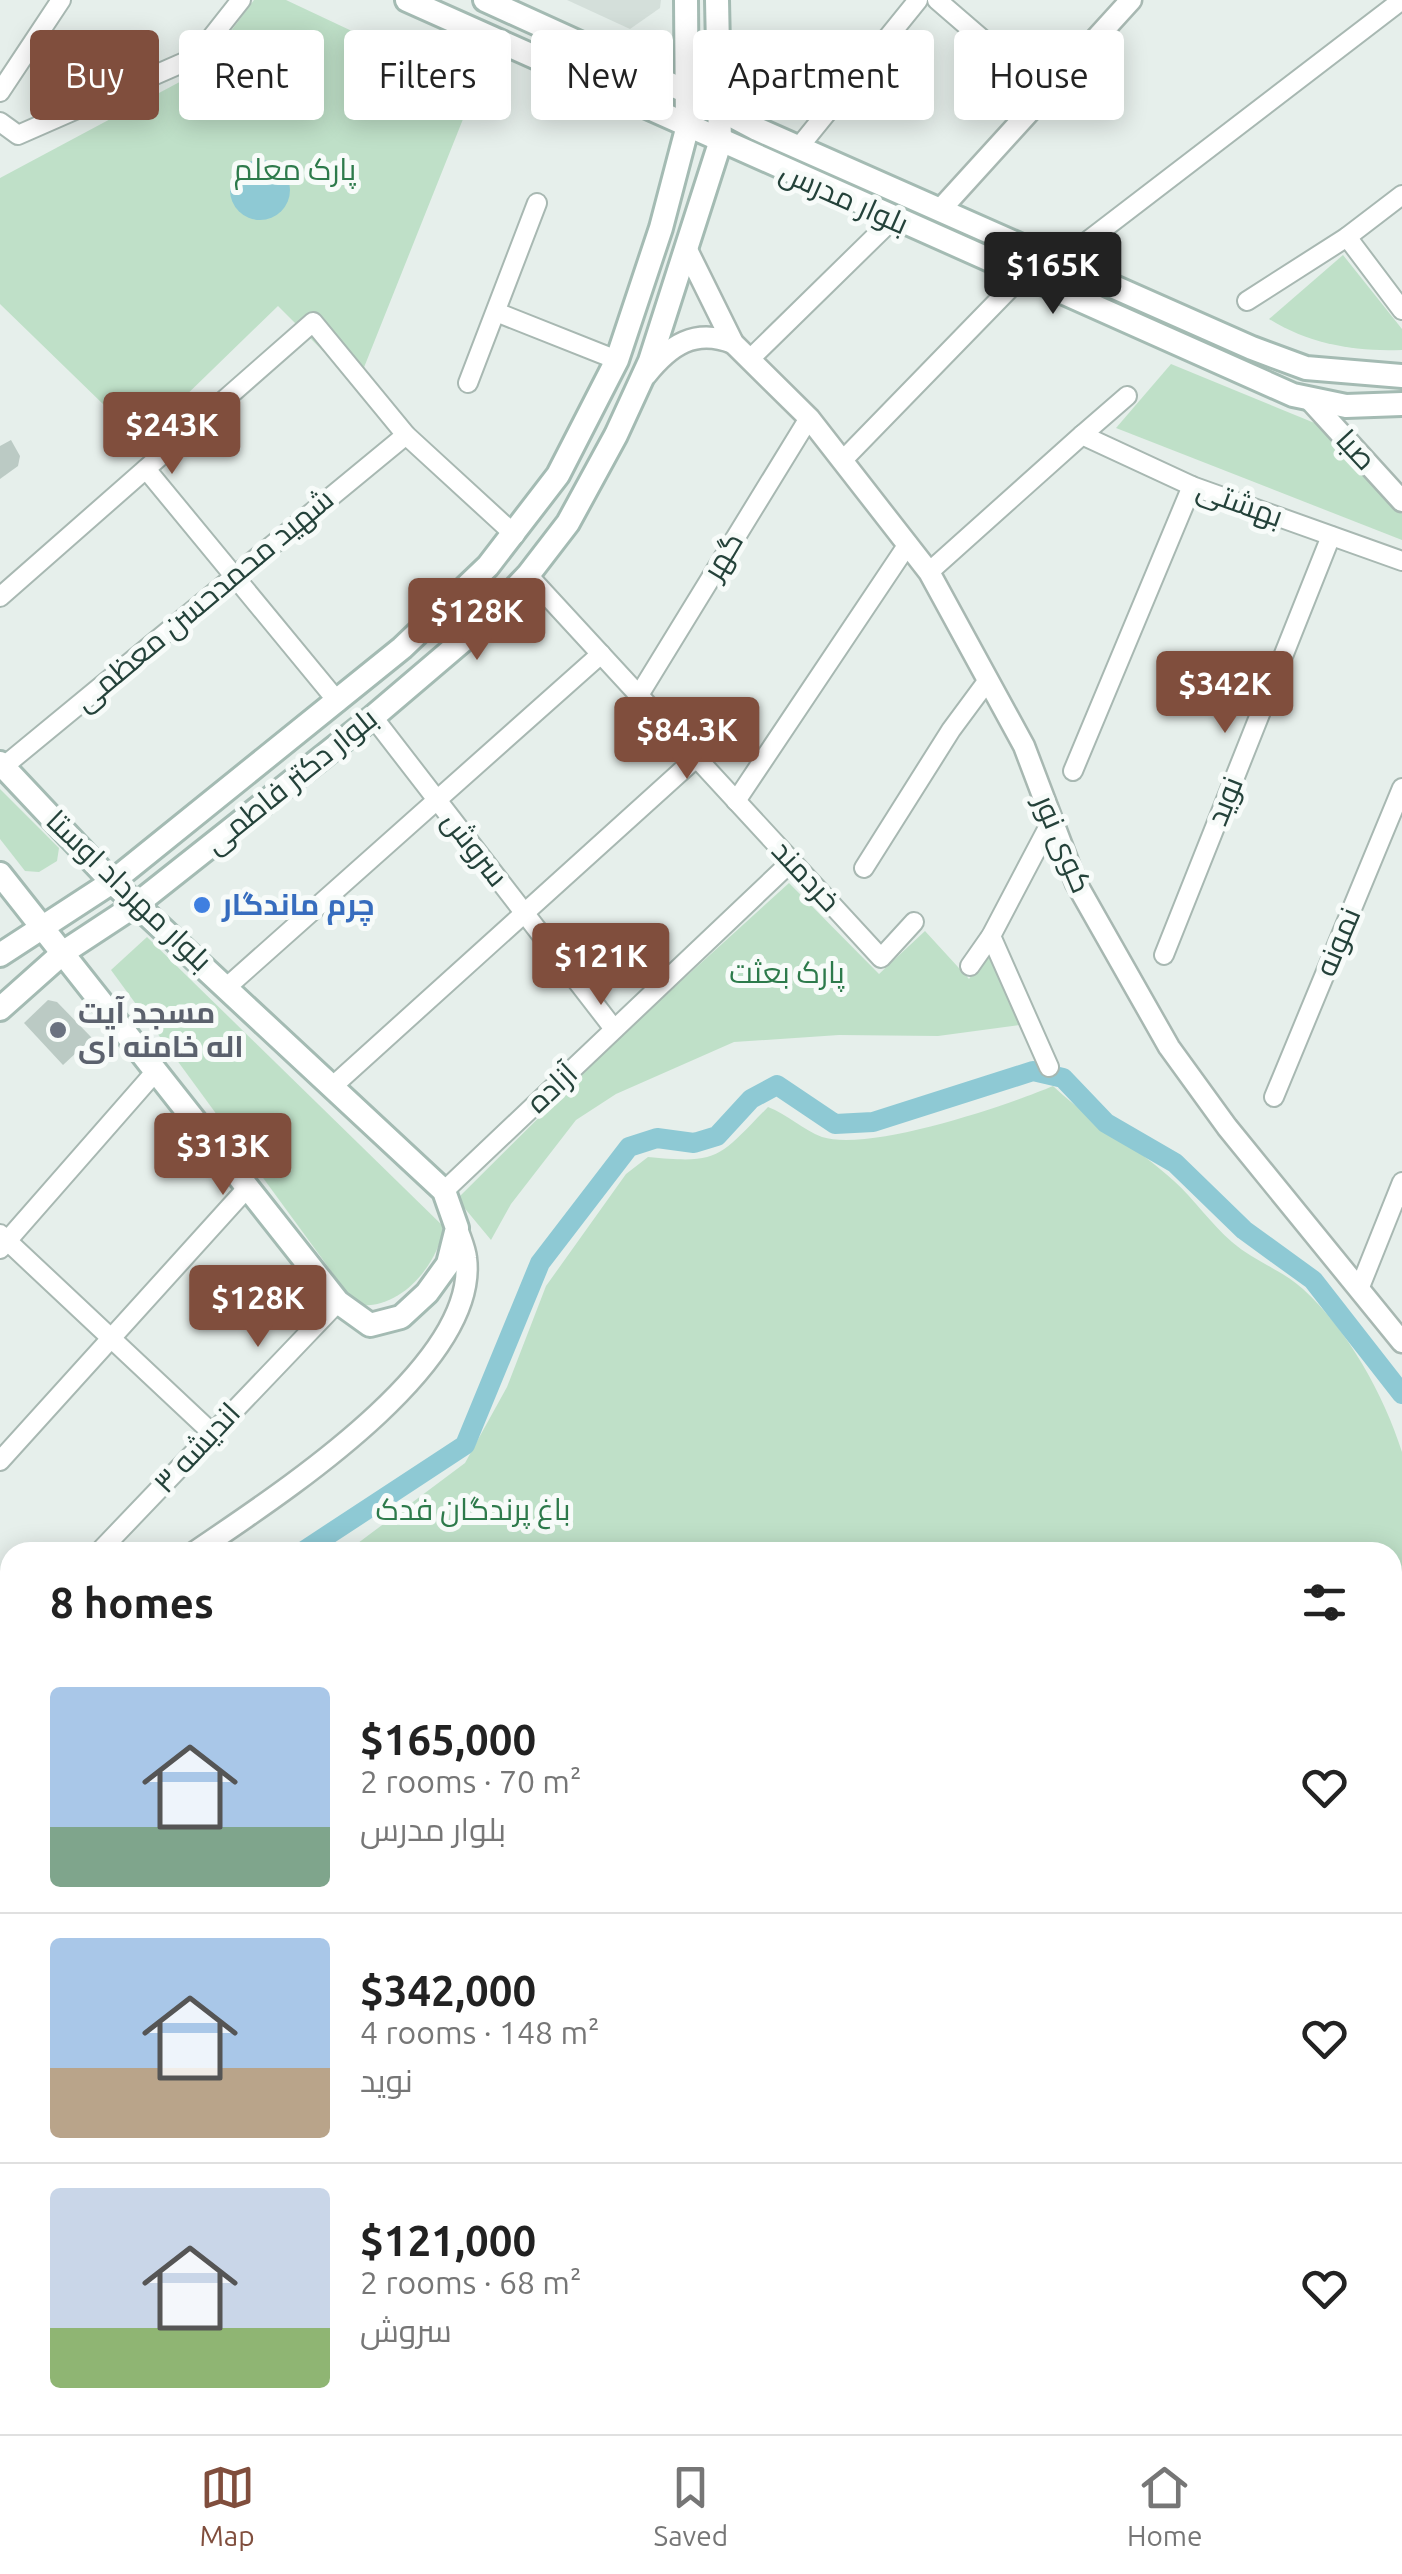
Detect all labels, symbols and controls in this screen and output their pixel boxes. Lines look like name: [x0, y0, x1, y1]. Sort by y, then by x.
chip: Buy: [30, 30, 159, 120]
chip: Rent: [179, 30, 324, 120]
chip: Filters: [344, 30, 511, 120]
chip: New: [531, 30, 673, 120]
chip: Apartment: [693, 30, 934, 120]
chip: House: [954, 30, 1124, 120]
park label: پارک معلم: [234, 152, 356, 190]
street label: بلوار مدرس: [774, 154, 914, 242]
pin: $165K: [983, 232, 1123, 317]
text: $165K: [1006, 246, 1100, 282]
pin: $243K: [102, 392, 242, 477]
text: $243K: [125, 406, 219, 442]
street label: صبا: [1330, 422, 1384, 476]
street label: بهشتی: [1192, 471, 1288, 535]
street label: شهید محمدحسن معظمی: [67, 481, 341, 719]
street label: گهر: [694, 526, 751, 588]
pin: $128K: [407, 578, 547, 663]
text: $128K: [430, 592, 524, 628]
pin: $342K: [1155, 651, 1295, 736]
text: $342K: [1178, 665, 1272, 701]
pin: $84.3K: [606, 697, 768, 782]
street label: بلوار دکتر فاطمی: [198, 700, 384, 862]
text: $84.3K: [636, 711, 738, 747]
street label: نوید: [1199, 771, 1250, 830]
street label: کوی نور: [1026, 788, 1100, 898]
street label: بلوار مهرداد اوستا: [39, 803, 219, 979]
street label: سروش: [434, 804, 516, 894]
street label: خردمند: [765, 833, 848, 918]
place label: چرم ماندگار: [221, 887, 375, 926]
marker: چرم ماندگار: [191, 894, 213, 916]
street label: نمونه: [1308, 902, 1368, 981]
pin: $121K: [531, 923, 671, 1008]
text: $121K: [554, 937, 648, 973]
park label: پارک بعثت: [729, 955, 845, 992]
place label: مسجد آیت اله خامنه ای: [78, 995, 244, 1064]
marker: مسجد آیت اله خامنه ای: [47, 1019, 69, 1041]
street label: آزاده: [519, 1056, 584, 1120]
pin: $313K: [153, 1113, 293, 1198]
text: $313K: [176, 1127, 270, 1163]
pin: $128K: [188, 1265, 328, 1350]
text: $128K: [211, 1279, 305, 1315]
street label: اندیشه ۳: [146, 1395, 246, 1499]
park label: باغ پرندگان فدک: [375, 1492, 571, 1530]
icon: filters: [1297, 1575, 1352, 1630]
text: 8 homes: [50, 1579, 214, 1626]
text: $165,000: [360, 1716, 536, 1763]
icon: home: [130, 1727, 250, 1847]
icon: heart: [1297, 1760, 1352, 1815]
text: 2 rooms · 70 m²: [360, 1763, 581, 1799]
text: بلوار مدرس: [360, 1811, 506, 1847]
text: $342,000: [360, 1967, 536, 2014]
icon: home: [130, 1978, 250, 2098]
icon: heart: [1297, 2011, 1352, 2066]
text: 4 rooms · 148 m²: [360, 2014, 600, 2050]
text: نوید: [360, 2062, 413, 2098]
text: $121,000: [360, 2217, 536, 2264]
icon: home: [130, 2228, 250, 2348]
icon: heart: [1297, 2261, 1352, 2316]
text: 2 rooms · 68 m²: [360, 2264, 581, 2300]
text: سروش: [360, 2312, 452, 2348]
tab: Map: [199, 2460, 255, 2551]
tab: Saved: [654, 2460, 728, 2551]
tab: Home: [1127, 2460, 1203, 2551]

